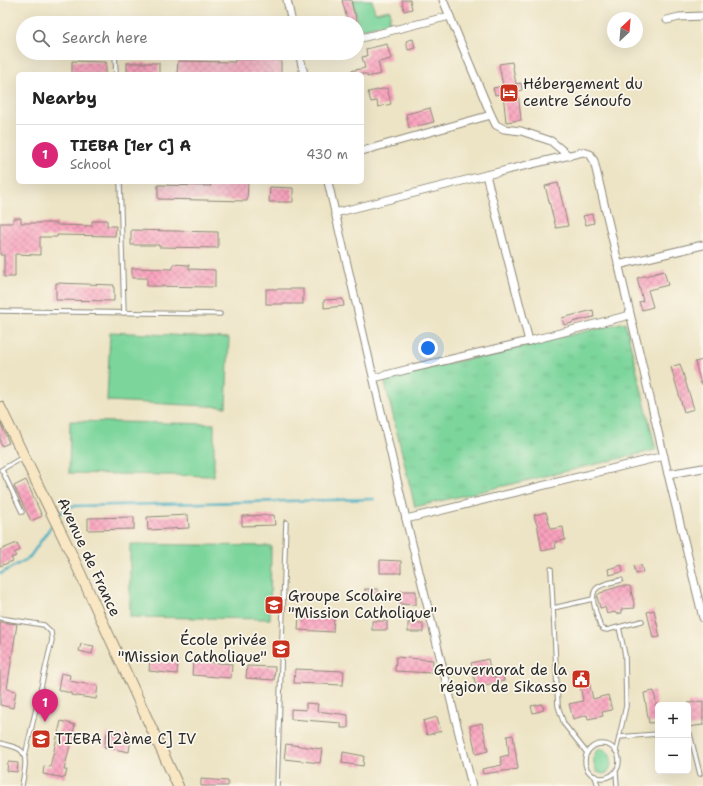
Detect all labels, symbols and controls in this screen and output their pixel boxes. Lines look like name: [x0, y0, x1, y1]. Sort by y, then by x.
north arrow: [607, 12, 643, 48]
search box: [16, 16, 364, 60]
icon: search: [30, 27, 52, 49]
text: Search here: [62, 28, 148, 48]
place label: Hébergement du centre Sénoufo: [523, 74, 643, 111]
hotel icon: Hébergement du centre Sénoufo: [498, 82, 520, 104]
text: Nearby: [32, 87, 97, 109]
text: TIEBA [1er C] A: [70, 136, 191, 156]
text: 1: [42, 146, 48, 163]
text: 430 m: [306, 146, 348, 163]
text: School: [70, 156, 111, 173]
your location: [418, 338, 438, 358]
street label: Avenue de France: [53, 494, 125, 620]
place label: Groupe Scolaire "Mission Catholique": [288, 586, 437, 623]
school or university icon: Groupe Scolaire "Mission Catholique": [263, 594, 285, 616]
place label: École privée "Mission Catholique": [118, 629, 267, 667]
school or university icon: École privée "Mission Catholique": [270, 638, 292, 660]
place label: Gouvernorat de la région de Sikasso: [434, 660, 568, 697]
public building icon: Gouvernorat de la région de Sikasso: [570, 668, 592, 690]
pin: 1: [32, 689, 58, 722]
map controls: [655, 702, 691, 774]
button: +: [655, 702, 691, 738]
school or university icon: TIEBA [2ème C] IV: [30, 728, 52, 750]
place label: TIEBA [2ème C] IV: [55, 729, 196, 749]
button: −: [655, 738, 691, 774]

